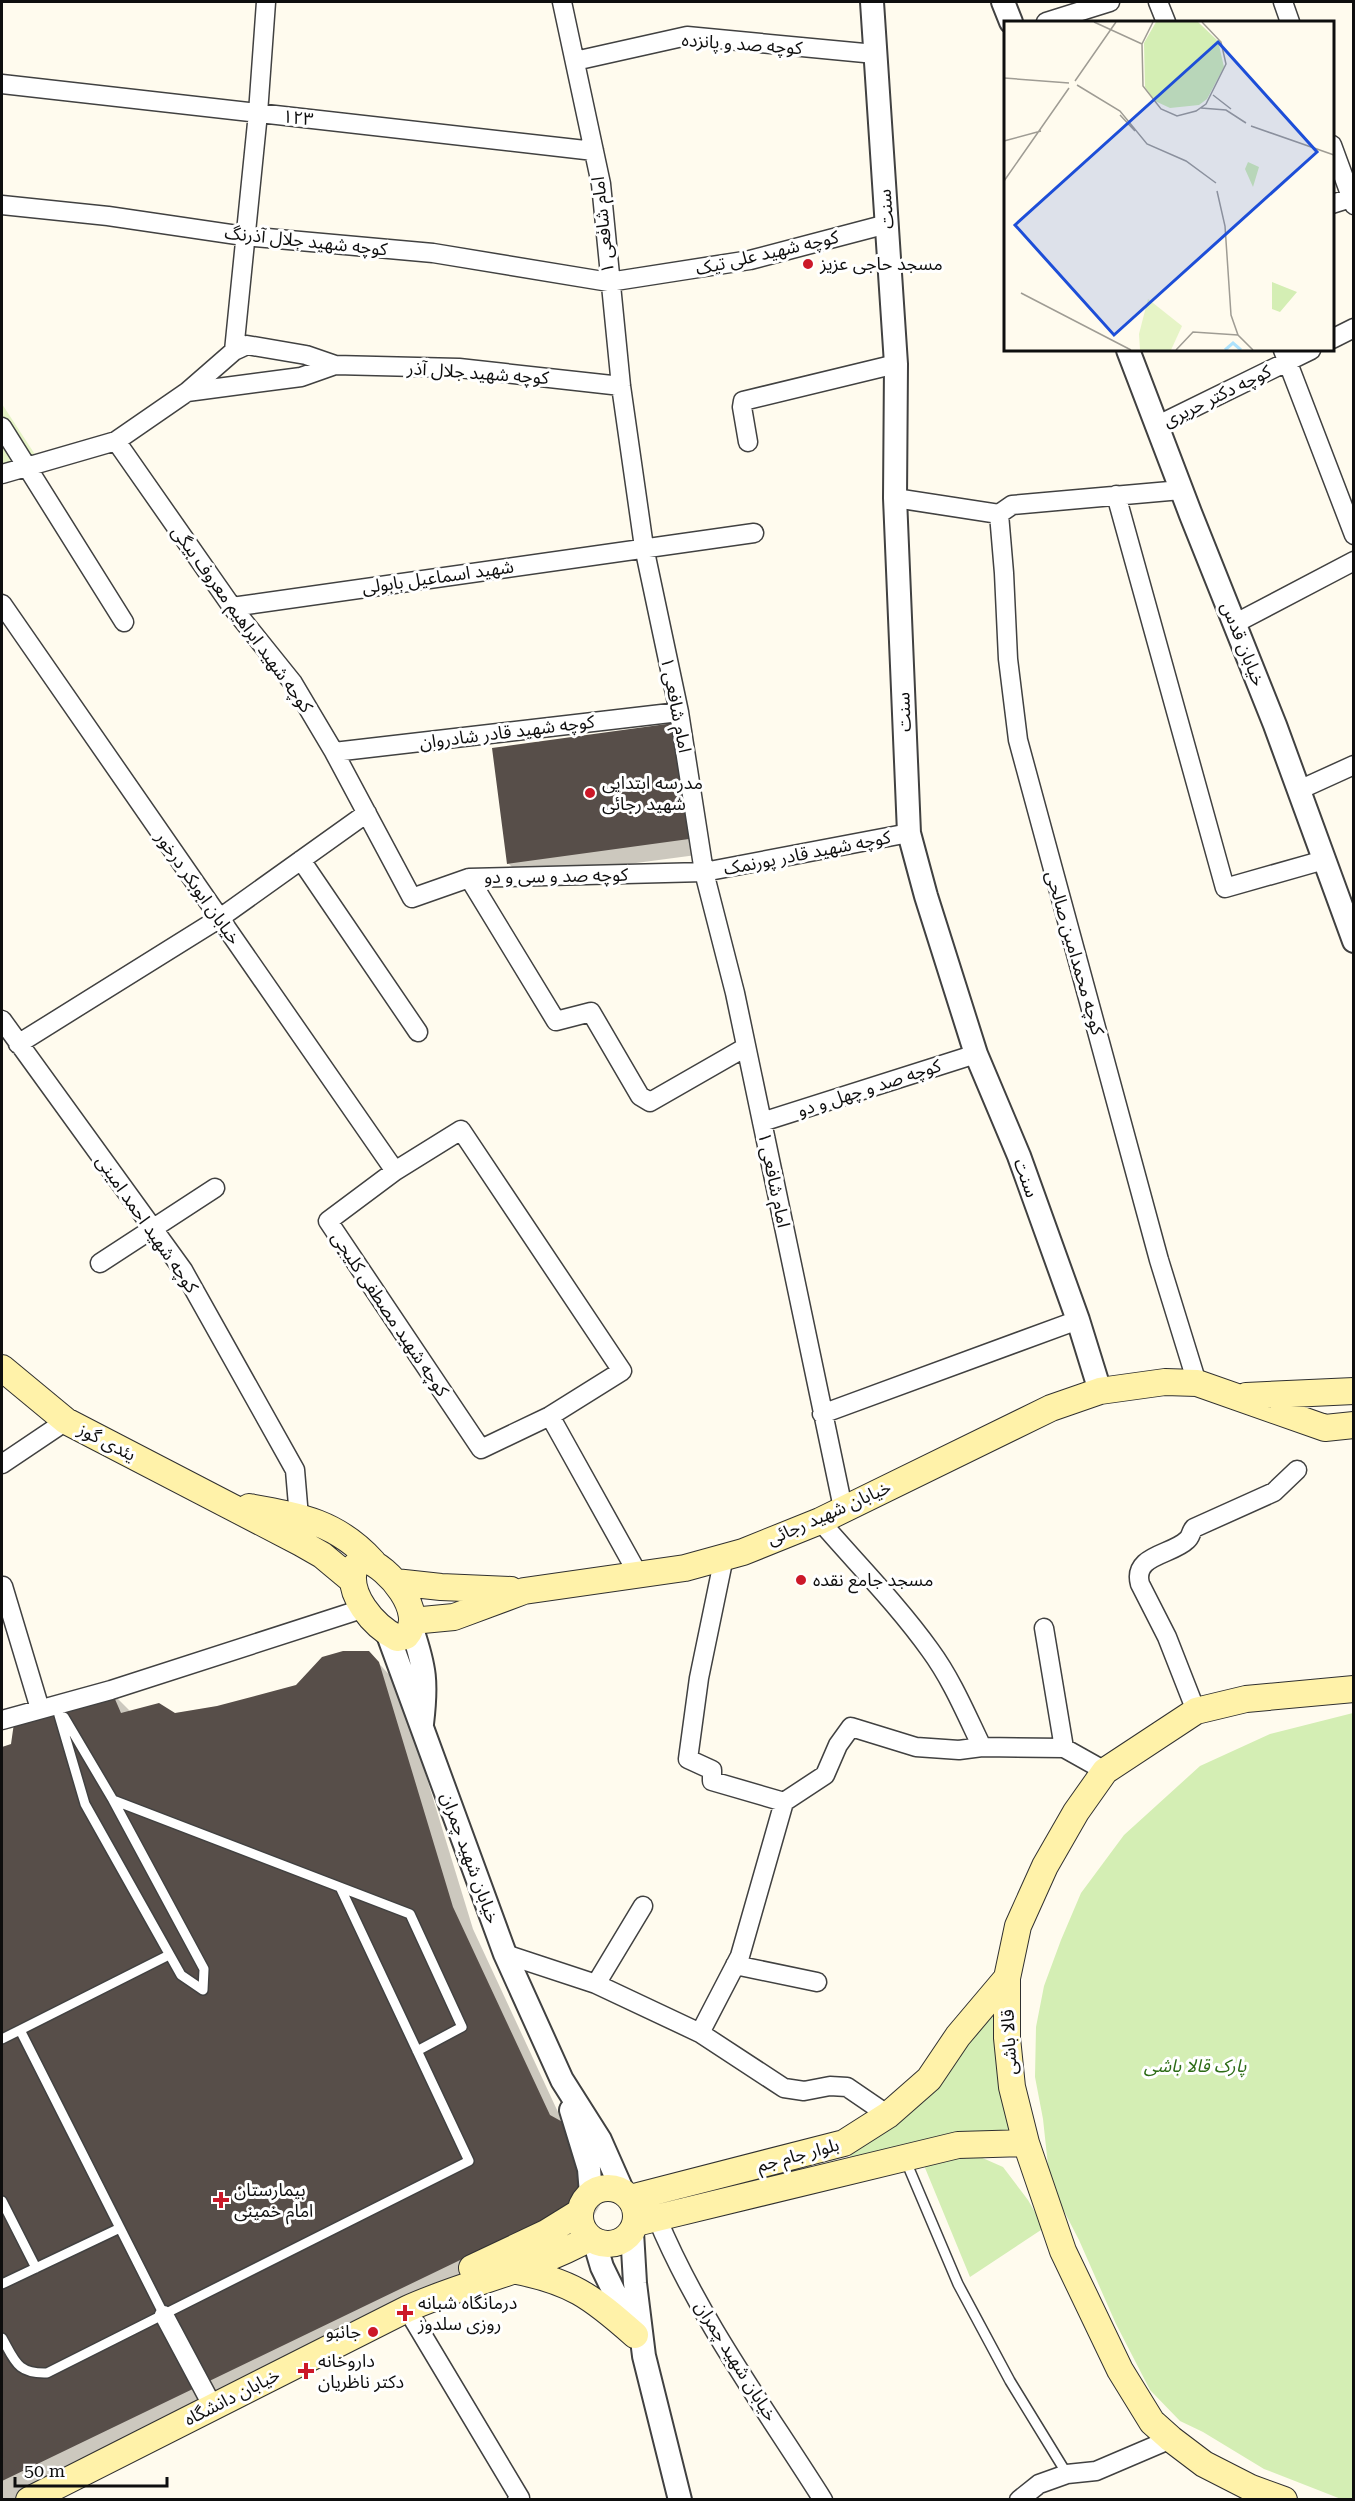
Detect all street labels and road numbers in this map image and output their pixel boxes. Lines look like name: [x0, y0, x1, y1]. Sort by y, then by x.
street label: کوچه صد و پانزده: [681, 29, 804, 59]
street label: ۱۲۳: [282, 105, 315, 130]
street label: امام شافعی ۱: [587, 175, 622, 274]
street label: سنت: [874, 188, 897, 230]
street label: کوچه شهید جلال آذرنگ: [223, 222, 389, 261]
street label: کوچه شهید علی تیک: [693, 226, 841, 280]
street label: کوچه شهید جلال آذر: [406, 357, 550, 389]
street label: کوچه دکتر حریری: [1159, 360, 1275, 432]
street label: کوچه شهید ابراهیم معروف بیگی: [165, 521, 318, 718]
street label: شهید اسماعیل بابولی: [361, 555, 515, 599]
street label: خیابان قدس: [1216, 599, 1270, 689]
street label: امام شافعی ۱: [653, 655, 696, 755]
street label: سنت: [892, 692, 915, 732]
street label: کوچه شهید قادر شادروان: [418, 710, 596, 754]
street label: خیابان ابوبکر درخور: [150, 826, 245, 949]
street label: کوچه شهید قادر پورنمک: [722, 826, 893, 880]
street label: کوچه صد و سی و دو: [484, 864, 629, 888]
street label: کوچه محمدامین صالحی: [1041, 868, 1109, 1038]
street label: کوچه صد و چهل و دو: [795, 1054, 944, 1122]
street label: امام شافعی ۱: [750, 1130, 795, 1230]
street label: کوچه شهید احمد امینی: [91, 1151, 203, 1298]
street label: سنت: [1010, 1155, 1043, 1200]
street label: کوچه شهید مصطفی کلیجی: [327, 1227, 454, 1401]
street label: یئدی گوز: [74, 1418, 140, 1466]
street label: خیابان شهید رجائی: [764, 1476, 894, 1550]
street label: خیابان شهید چمران: [436, 1789, 504, 1927]
street label: قالا باشی: [996, 2009, 1022, 2075]
street label: بلوار جام جم: [755, 2134, 842, 2179]
street label: خیابان شهید چمران: [690, 2297, 782, 2425]
street label: خیابان دانشگاه: [181, 2364, 283, 2430]

